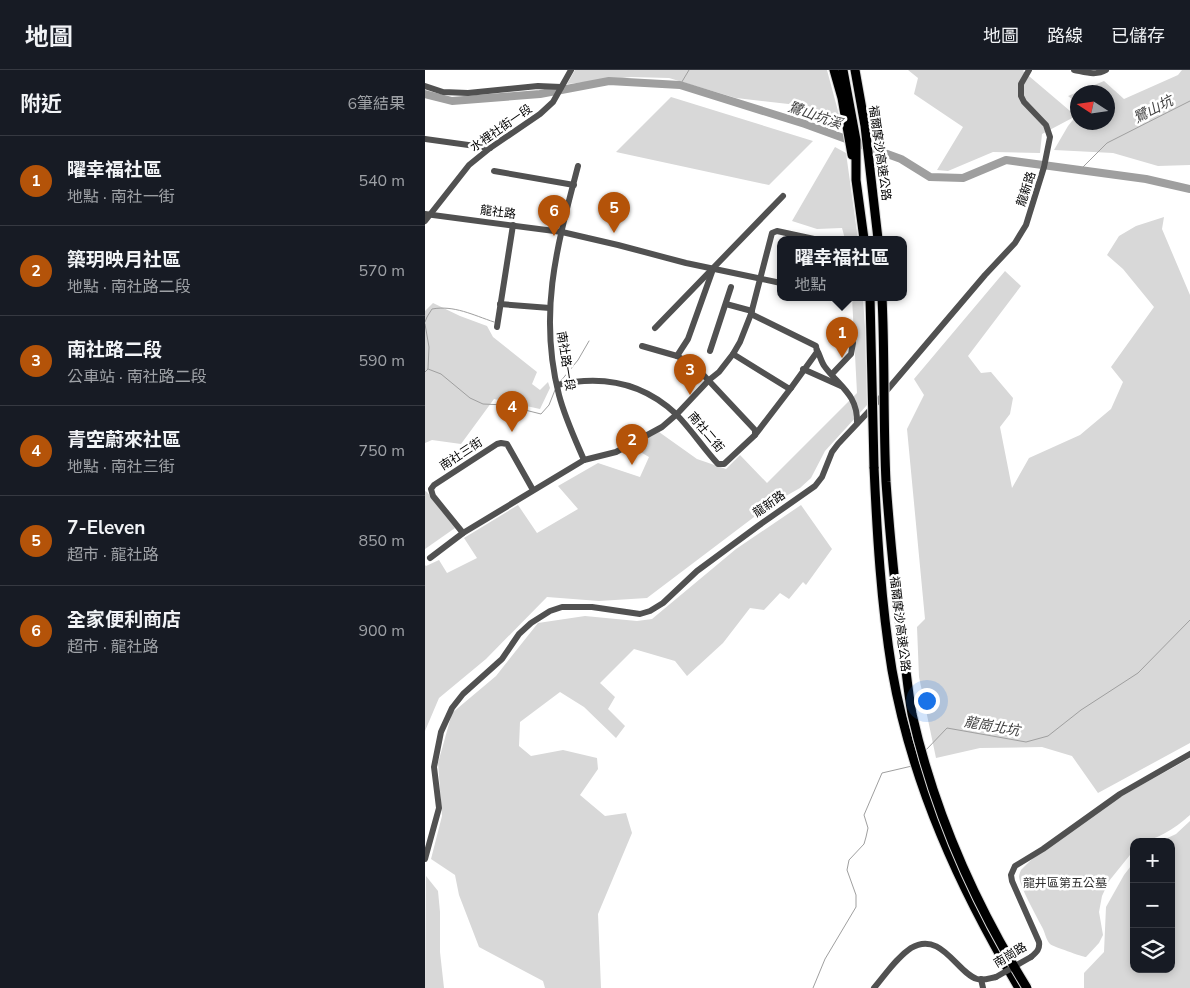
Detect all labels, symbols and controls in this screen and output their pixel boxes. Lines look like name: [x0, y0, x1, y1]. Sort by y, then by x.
text: 地圖: [25, 21, 73, 53]
text: 地圖: [983, 24, 1019, 48]
text: 路線: [1047, 24, 1083, 48]
text: 已儲存: [1111, 24, 1165, 48]
north arrow: [1070, 85, 1115, 130]
text: 附近: [20, 90, 62, 118]
water label: 鷺山坑: [1130, 91, 1178, 127]
text: 6筆結果: [347, 93, 405, 115]
water label: 鷺山坑溪: [785, 97, 846, 134]
street label: 水裡社街一段: [467, 101, 535, 155]
street label: 福爾摩沙高速公路: [865, 104, 895, 202]
text: 曜幸福社區: [67, 157, 162, 183]
street label: 龍新路: [1013, 169, 1039, 209]
text: 1: [31, 170, 41, 192]
text: 540 m: [358, 170, 405, 192]
text: 地點 · 南社一街: [67, 186, 175, 208]
pin: 5: [598, 192, 630, 233]
pin: 6: [538, 195, 570, 236]
street label: 龍社路: [479, 202, 517, 222]
popup: [777, 236, 907, 301]
text: 曜幸福社區: [794, 245, 890, 271]
text: 築玥映月社區: [67, 247, 181, 273]
text: 2: [31, 260, 41, 282]
text: 570 m: [358, 260, 405, 282]
text: 地點: [794, 274, 827, 296]
text: 地點 · 南社路二段: [67, 276, 191, 298]
pin: 1: [826, 317, 858, 358]
street label: 南社路一段: [553, 330, 579, 392]
text: 南社路二段: [67, 337, 162, 363]
text: 3: [31, 350, 41, 372]
text: 590 m: [358, 350, 405, 372]
pin: 3: [674, 354, 706, 395]
text: 公車站 · 南社路二段: [67, 366, 207, 388]
pin: 4: [496, 391, 528, 432]
street label: 南社二街: [684, 408, 728, 456]
pin: 2: [616, 424, 648, 465]
text: 青空蔚來社區: [67, 427, 181, 453]
street label: 南社三街: [437, 434, 485, 474]
text: 4: [31, 440, 41, 462]
text: 750 m: [358, 440, 405, 462]
text: 地點 · 南社三街: [67, 456, 175, 478]
street label: 龍新路: [750, 487, 788, 521]
text: 7-Eleven: [67, 515, 145, 541]
text: 5: [31, 530, 41, 552]
text: 850 m: [358, 530, 405, 552]
text: 超市 · 龍社路: [67, 544, 159, 566]
street label: 福爾摩沙高速公路: [886, 575, 914, 673]
text: 全家便利商店: [67, 607, 181, 633]
text: 6: [31, 620, 41, 642]
text: 900 m: [358, 620, 405, 642]
text: 超市 · 龍社路: [67, 636, 159, 658]
your location: [914, 688, 940, 714]
water label: 龍崗北坑: [963, 712, 1023, 741]
map controls: [1130, 838, 1175, 973]
button: +: [1130, 838, 1175, 883]
park label: 龍井區第五公墓: [1023, 875, 1107, 891]
button: −: [1130, 883, 1175, 928]
button: layers: [1130, 928, 1175, 973]
street label: 南崗路: [990, 939, 1030, 971]

